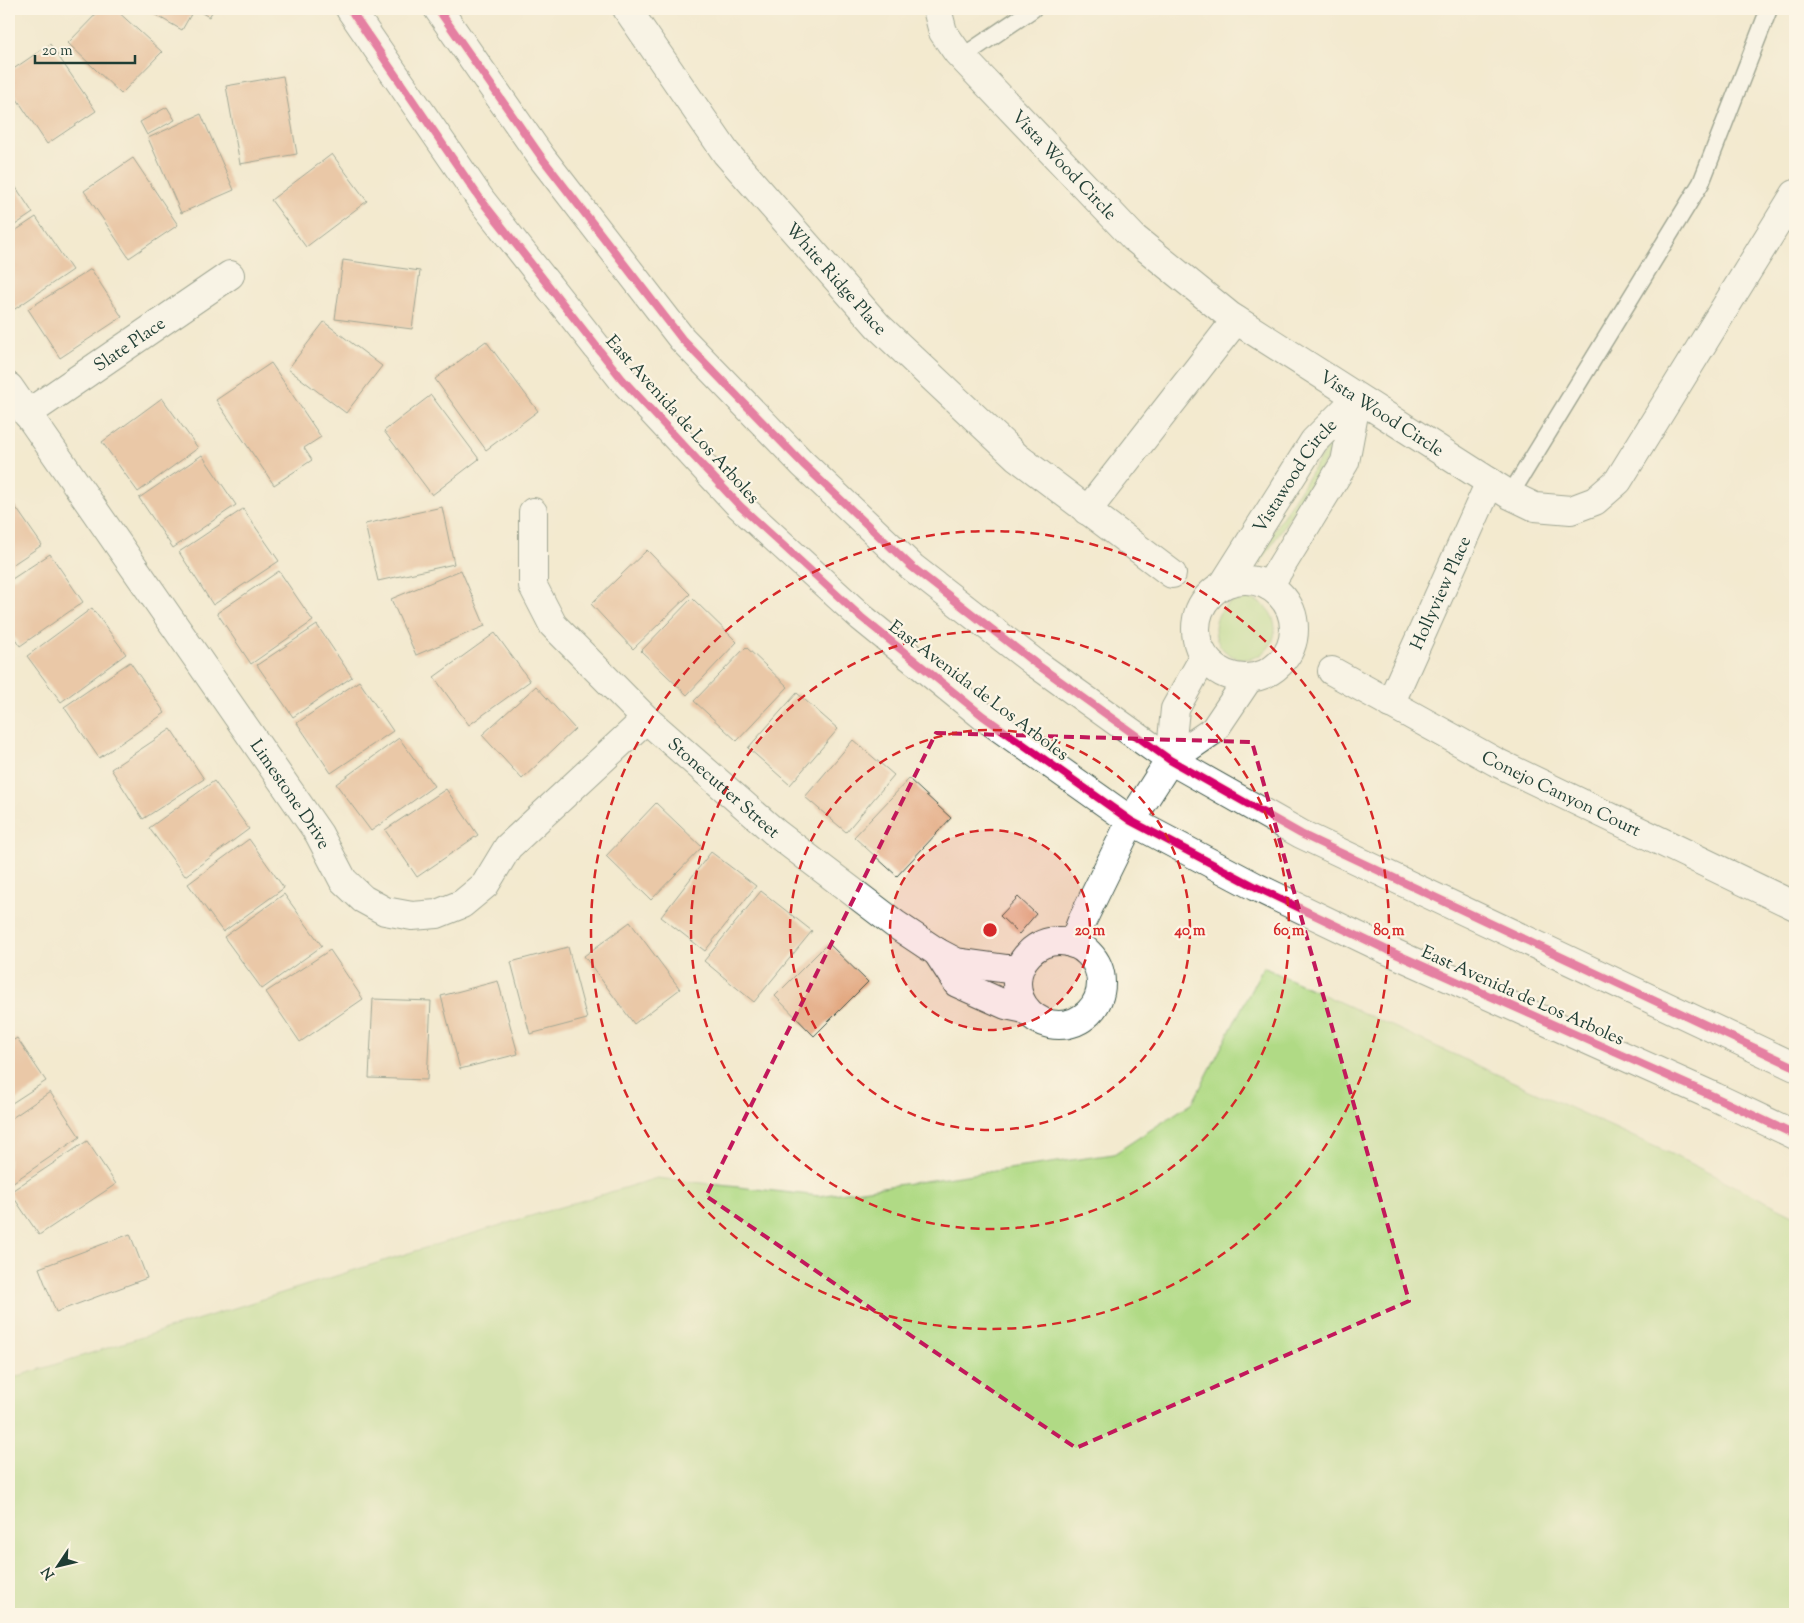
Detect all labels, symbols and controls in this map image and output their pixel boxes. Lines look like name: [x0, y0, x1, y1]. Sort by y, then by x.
scale bar: [35, 32, 135, 64]
text: 20 m: [42, 41, 73, 62]
street label: Vista Wood Circle: [1004, 105, 1122, 227]
street label: White Ridge Place: [778, 218, 892, 343]
street label: Slate Place: [89, 312, 172, 379]
street label: East Avenida de Los Arboles: [598, 330, 765, 511]
street label: Vista Wood Circle: [1314, 365, 1448, 464]
street label: Vistawood Circle: [1248, 414, 1344, 539]
street label: Hollyview Place: [1405, 532, 1479, 655]
street label: East Avenida de Los Arboles: [882, 615, 1073, 768]
street label: Stonecutter Street: [661, 732, 785, 846]
street label: Limestone Drive: [242, 735, 336, 854]
street label: Conejo Canyon Court: [1476, 745, 1644, 845]
centre of rings: [981, 921, 999, 939]
text: 20 m: [1075, 921, 1106, 942]
text: 40 m: [1174, 921, 1206, 942]
text: 60 m: [1274, 921, 1305, 942]
text: 80 m: [1373, 921, 1405, 942]
street label: East Avenida de Los Arboles: [1417, 940, 1628, 1053]
north arrow: [32, 1540, 82, 1590]
text: N: [38, 1562, 60, 1583]

